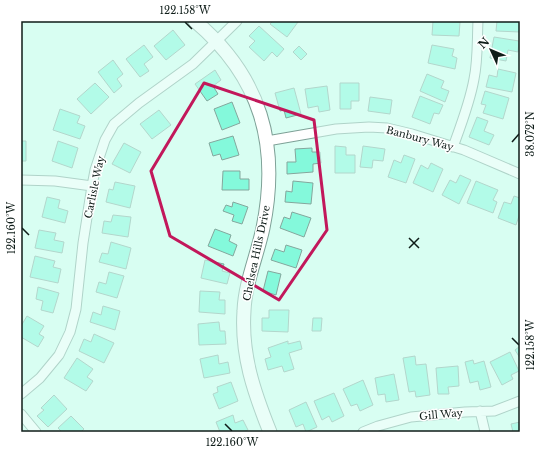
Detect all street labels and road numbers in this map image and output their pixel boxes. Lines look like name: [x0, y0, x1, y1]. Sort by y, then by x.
street label: Banbury Way: [385, 123, 456, 154]
street label: Carlisle Way: [82, 154, 108, 220]
street label: Chelsea Hills Drive: [240, 204, 273, 302]
street label: Gill Way: [419, 406, 464, 423]

